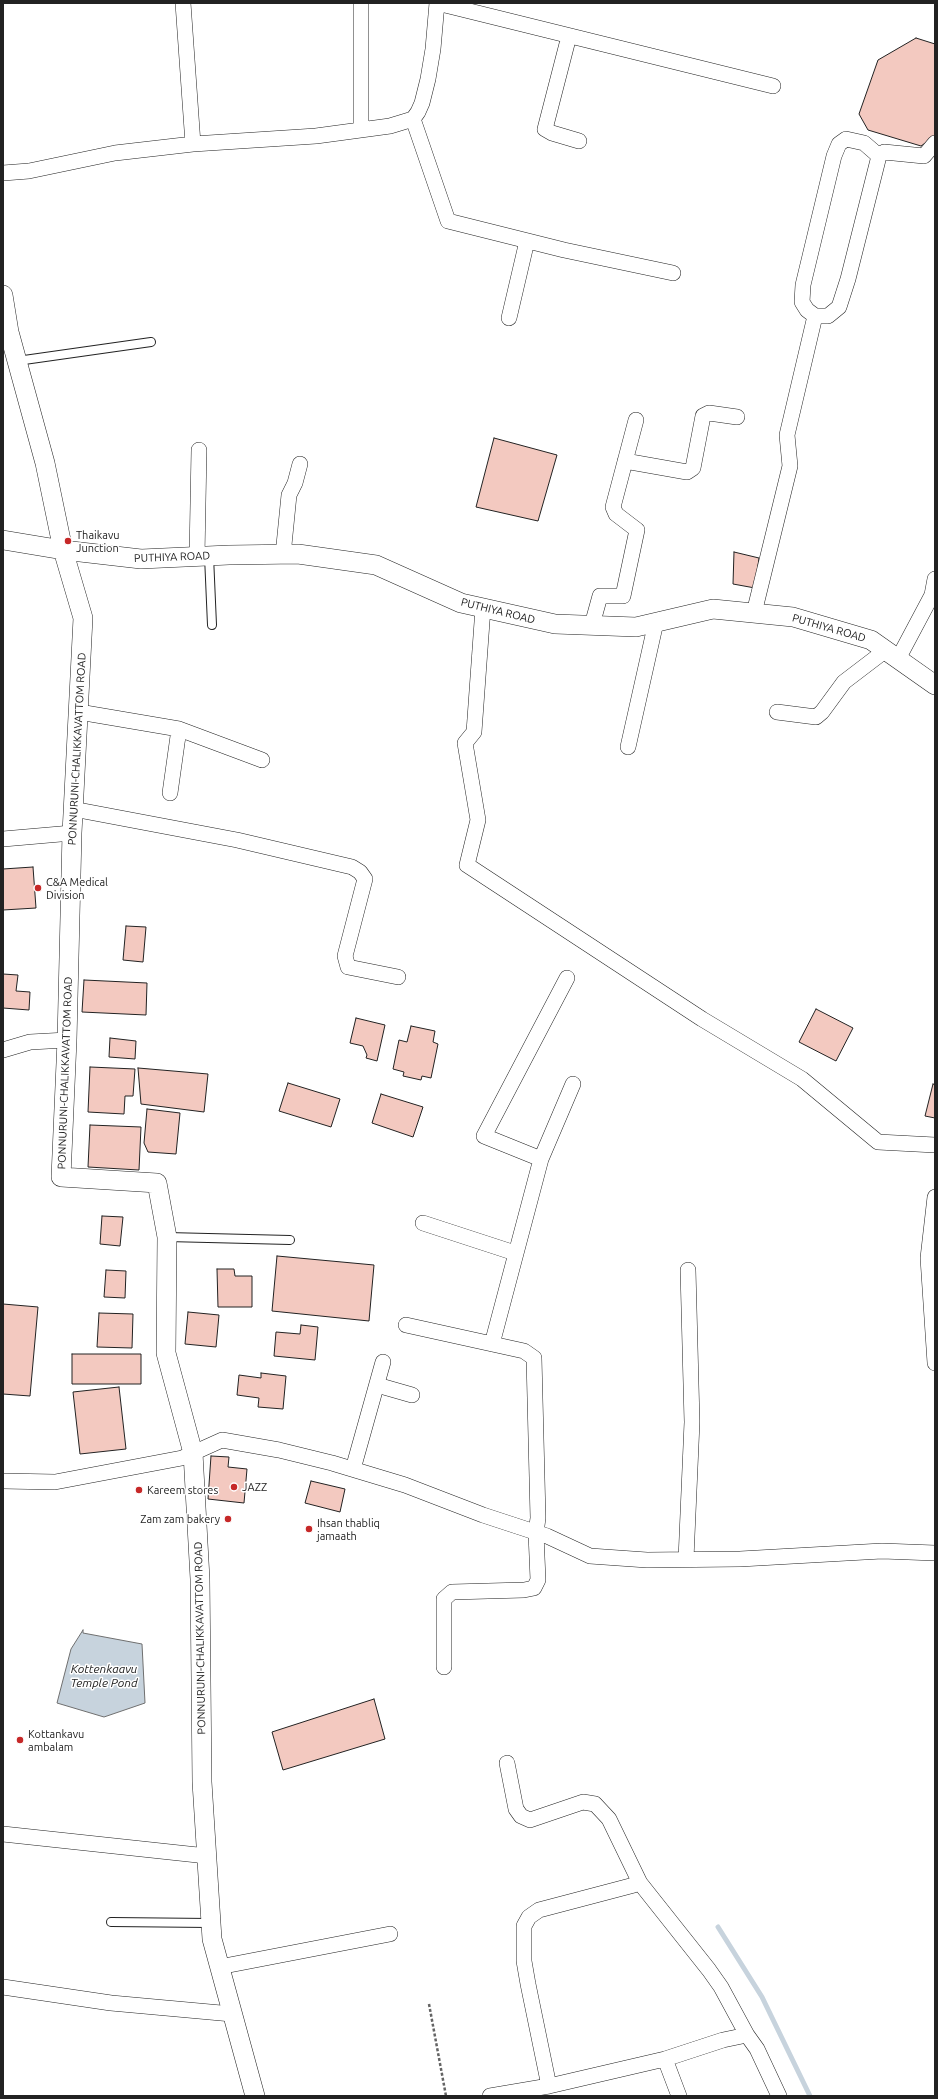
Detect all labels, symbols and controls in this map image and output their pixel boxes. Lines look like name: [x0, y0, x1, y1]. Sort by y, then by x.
place label: Thaikavu Junction: [76, 528, 120, 554]
marker: Thaikavu Junction: [63, 536, 73, 546]
street label: PUTHIYA ROAD: [134, 549, 210, 565]
street label: PUTHIYA ROAD: [459, 595, 537, 627]
street label: PUTHIYA ROAD: [791, 611, 867, 645]
street label: PONNURUNI-CHALIKKAVATTOM ROAD: [65, 652, 89, 846]
place label: C&A Medical Division: [46, 875, 108, 901]
marker: C&A Medical Division: [33, 883, 43, 893]
street label: PONNURUNI-CHALIKKAVATTOM ROAD: [55, 976, 75, 1170]
place label: JAZZ: [242, 1480, 267, 1494]
marker: JAZZ: [229, 1482, 239, 1492]
place label: Kareem stores: [147, 1483, 218, 1497]
marker: Kareem stores: [134, 1485, 144, 1495]
place label: Zam zam bakery: [140, 1512, 220, 1526]
marker: Zam zam bakery: [223, 1514, 233, 1524]
place label: Ihsan thabliq jamaath: [317, 1516, 380, 1542]
marker: Ihsan thabliq jamaath: [304, 1524, 314, 1534]
street label: PONNURUNI-CHALIKKAVATTOM ROAD: [192, 1541, 208, 1735]
water label: Kottenkaavu Temple Pond: [70, 1662, 138, 1690]
place label: Kottankavu ambalam: [28, 1727, 84, 1753]
marker: Kottankavu ambalam: [15, 1735, 25, 1745]

